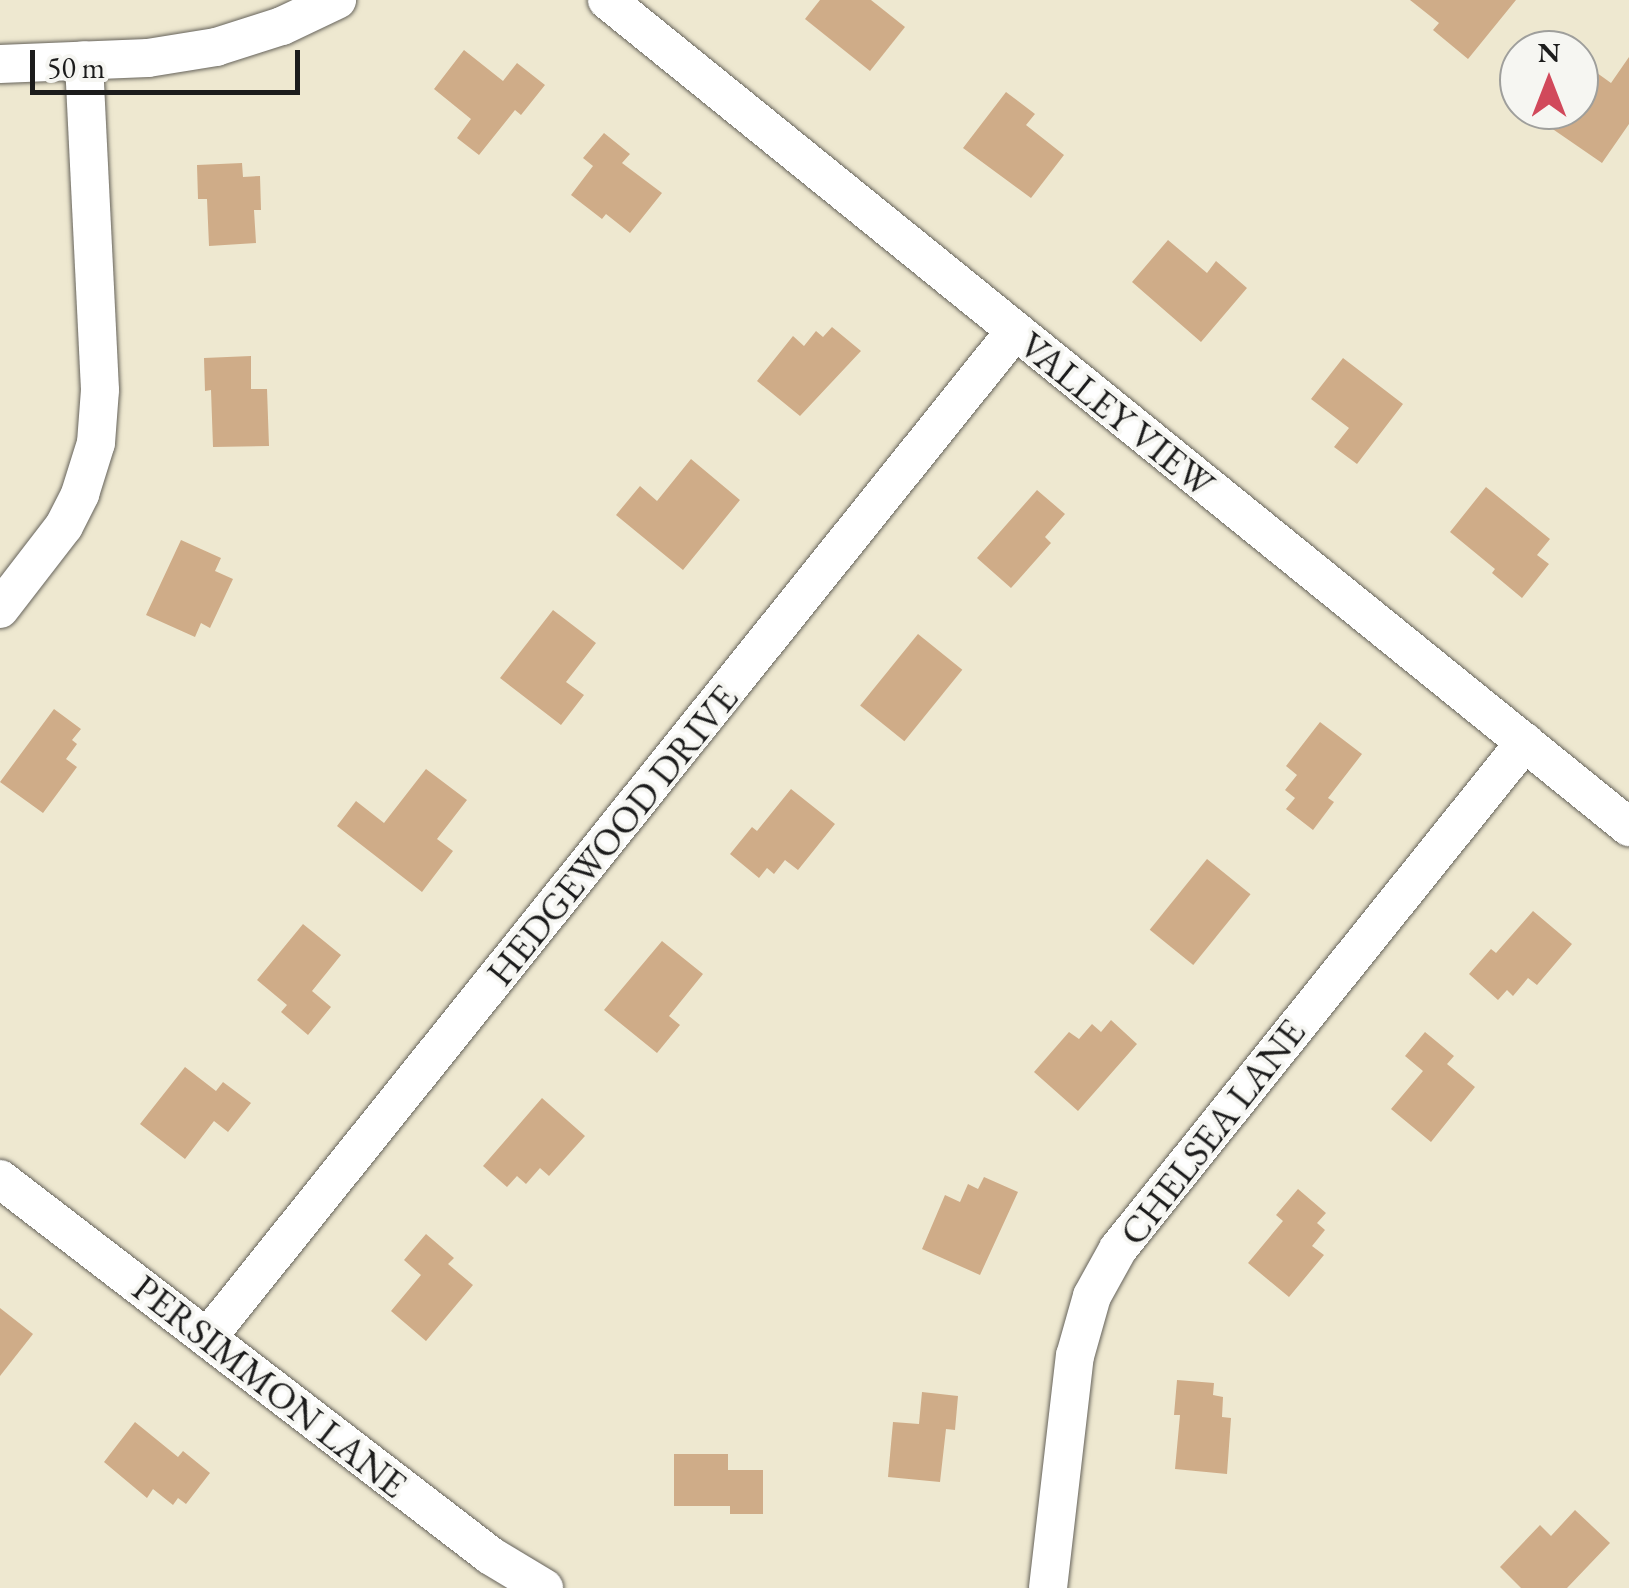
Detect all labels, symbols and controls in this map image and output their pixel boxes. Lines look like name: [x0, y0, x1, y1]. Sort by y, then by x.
scale bar: [35, 30, 305, 92]
north arrow: [1499, 30, 1599, 130]
text: N: [1538, 34, 1560, 70]
text: 50 m: [47, 48, 105, 87]
street label: VALLEY VIEW: [1011, 322, 1223, 506]
street label: HEDGEWOOD DRIVE: [477, 676, 747, 994]
street label: CHELSEA LANE: [1110, 1010, 1314, 1254]
street label: PERSIMMON LANE: [124, 1265, 416, 1507]

